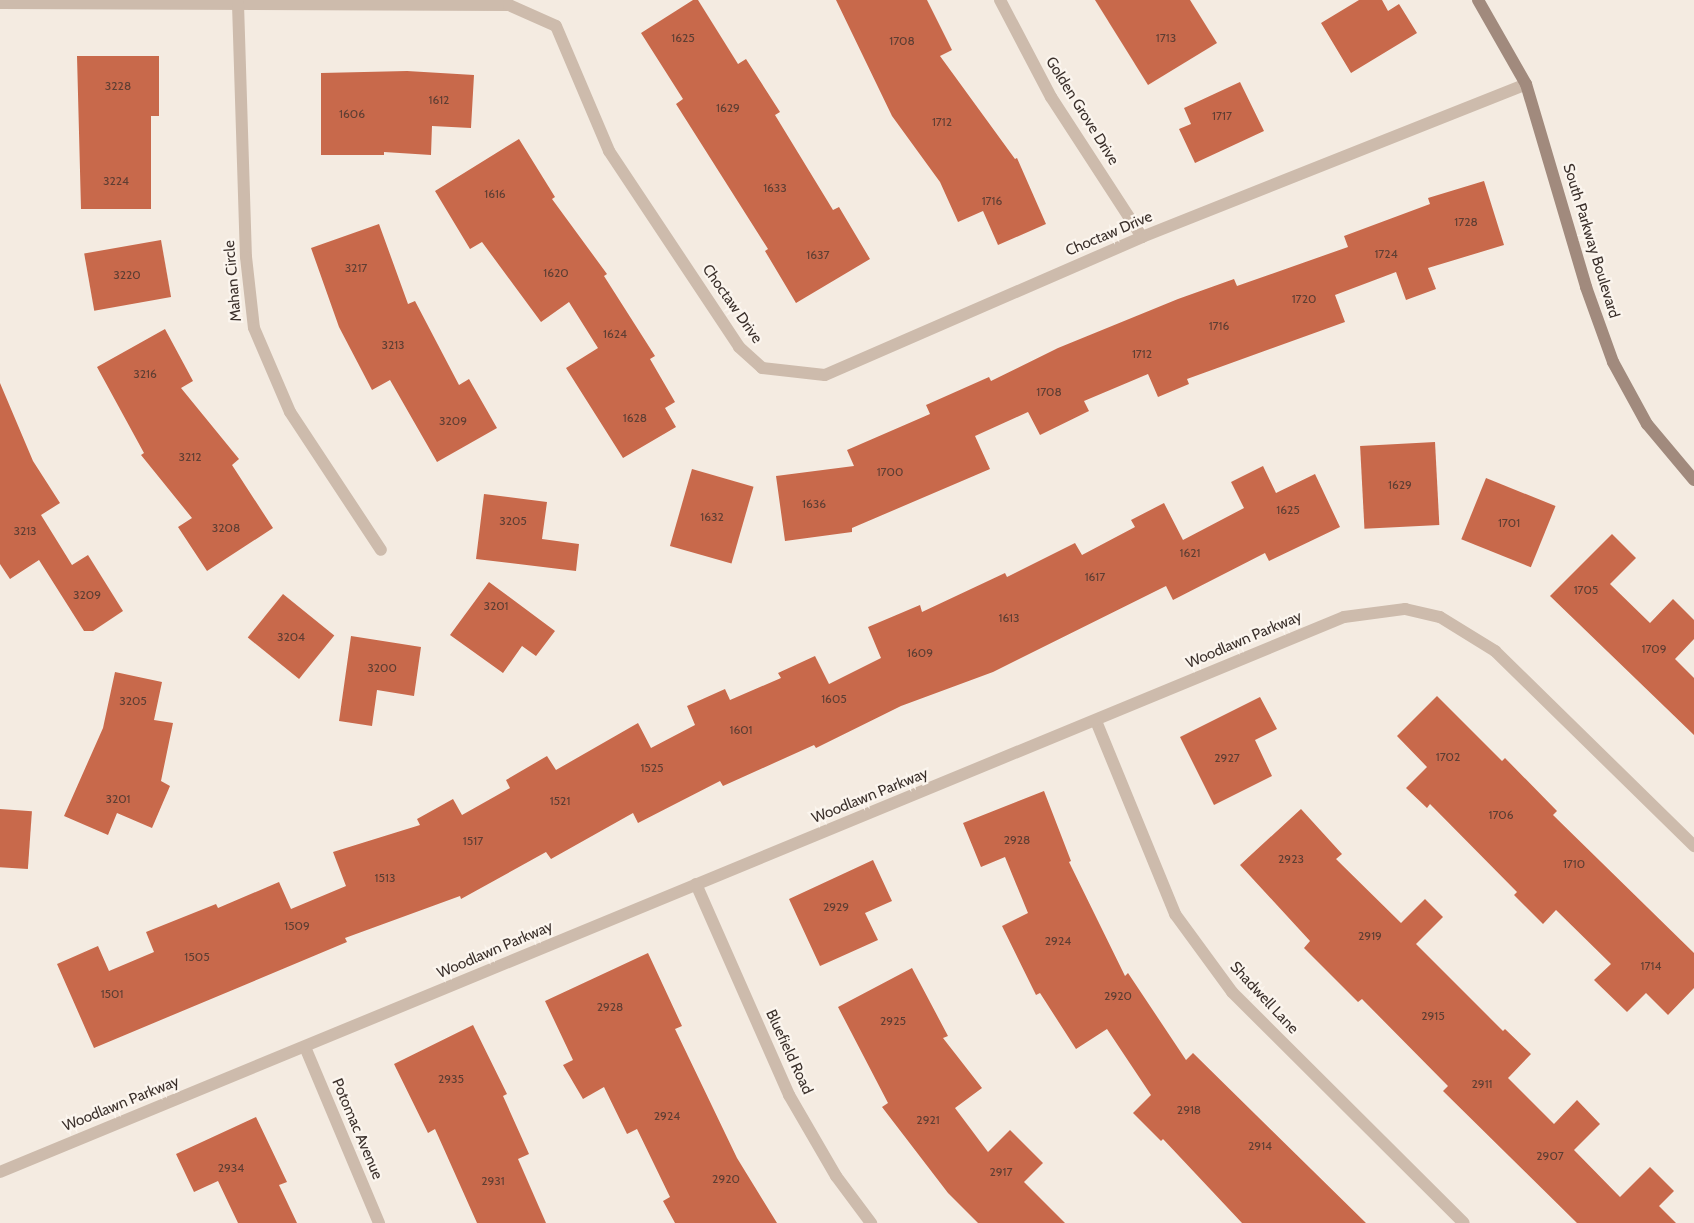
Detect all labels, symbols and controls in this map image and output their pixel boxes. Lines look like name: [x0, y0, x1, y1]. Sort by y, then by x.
house number: 1625: [671, 31, 695, 45]
house number: 1713: [1156, 31, 1176, 45]
house number: 1708: [889, 34, 915, 48]
street label: Golden Grove Drive: [1041, 54, 1123, 168]
house number: 3228: [105, 79, 131, 93]
house number: 1612: [429, 93, 449, 107]
house number: 1629: [716, 101, 740, 115]
house number: 1606: [339, 107, 365, 121]
house number: 1717: [1212, 109, 1232, 123]
house number: 1712: [932, 115, 952, 129]
street label: South Parkway Boulevard: [1559, 162, 1623, 320]
house number: 3224: [103, 174, 129, 188]
house number: 1633: [763, 181, 787, 195]
house number: 1616: [484, 187, 506, 201]
house number: 1716: [982, 194, 1002, 208]
street label: Choctaw Drive: [1063, 208, 1155, 260]
house number: 1728: [1454, 215, 1478, 229]
street label: Mahan Circle: [220, 239, 246, 323]
house number: 1724: [1374, 247, 1398, 261]
house number: 1637: [806, 248, 830, 262]
house number: 3217: [345, 261, 367, 275]
street label: Choctaw Drive: [698, 261, 766, 347]
house number: 1620: [543, 266, 569, 280]
house number: 3220: [113, 268, 141, 282]
house number: 1720: [1292, 292, 1316, 306]
house number: 1716: [1209, 319, 1229, 333]
house number: 1624: [603, 327, 627, 341]
house number: 3213: [381, 338, 405, 352]
house number: 1712: [1132, 347, 1152, 361]
house number: 3216: [133, 367, 157, 381]
house number: 1708: [1036, 385, 1062, 399]
house number: 1628: [623, 411, 647, 425]
house number: 3209: [439, 414, 467, 428]
house number: 3212: [179, 450, 201, 464]
house number: 1700: [877, 465, 903, 479]
house number: 1629: [1388, 478, 1412, 492]
house number: 1636: [802, 497, 826, 511]
house number: 1625: [1276, 503, 1300, 517]
house number: 1632: [700, 510, 724, 524]
house number: 3205: [499, 514, 527, 528]
house number: 1701: [1498, 516, 1520, 530]
house number: 3208: [212, 521, 240, 535]
house number: 3213: [13, 524, 37, 538]
house number: 1621: [1180, 546, 1200, 560]
house number: 1617: [1085, 570, 1105, 584]
house number: 1705: [1574, 583, 1598, 597]
house number: 3209: [73, 588, 101, 602]
house number: 3201: [483, 599, 509, 613]
street label: Woodlawn Parkway: [1183, 608, 1305, 672]
house number: 1613: [998, 611, 1020, 625]
house number: 3204: [277, 630, 305, 644]
house number: 1709: [1641, 642, 1667, 656]
house number: 1609: [907, 646, 933, 660]
house number: 3200: [367, 661, 397, 675]
house number: 1605: [821, 692, 847, 706]
house number: 3205: [119, 694, 147, 708]
house number: 1601: [729, 723, 753, 737]
house number: 1702: [1436, 750, 1460, 764]
house number: 2927: [1214, 751, 1240, 765]
house number: 1525: [640, 761, 664, 775]
street label: Woodlawn Parkway: [809, 764, 931, 828]
house number: 3201: [105, 792, 131, 806]
house number: 1521: [550, 794, 570, 808]
house number: 1706: [1488, 808, 1514, 822]
house number: 2928: [1004, 833, 1030, 847]
house number: 1517: [463, 834, 483, 848]
house number: 2923: [1278, 852, 1304, 866]
house number: 1710: [1563, 857, 1585, 871]
house number: 1513: [375, 871, 395, 885]
house number: 2929: [823, 900, 849, 914]
street label: Woodlawn Parkway: [434, 918, 556, 982]
house number: 1509: [284, 919, 310, 933]
house number: 2919: [1358, 929, 1382, 943]
house number: 2924: [1045, 934, 1071, 948]
house number: 1505: [184, 950, 210, 964]
street label: Shadwell Lane: [1226, 958, 1302, 1038]
house number: 1714: [1641, 959, 1661, 973]
house number: 1501: [101, 987, 123, 1001]
house number: 2920: [1104, 989, 1132, 1003]
house number: 2928: [597, 1000, 623, 1014]
street label: Bluefield Road: [762, 1007, 816, 1097]
house number: 2915: [1421, 1009, 1445, 1023]
house number: 2925: [880, 1014, 906, 1028]
street label: Woodlawn Parkway: [60, 1072, 182, 1136]
house number: 2935: [438, 1072, 464, 1086]
street label: Potomac Avenue: [328, 1076, 386, 1182]
house number: 2911: [1472, 1077, 1492, 1091]
house number: 2918: [1177, 1103, 1201, 1117]
house number: 2924: [654, 1109, 680, 1123]
house number: 2921: [916, 1113, 940, 1127]
house number: 2914: [1248, 1139, 1272, 1153]
house number: 2907: [1536, 1149, 1564, 1163]
house number: 2934: [218, 1161, 244, 1175]
house number: 2917: [989, 1165, 1013, 1179]
house number: 2920: [712, 1172, 740, 1186]
house number: 2931: [481, 1174, 505, 1188]

